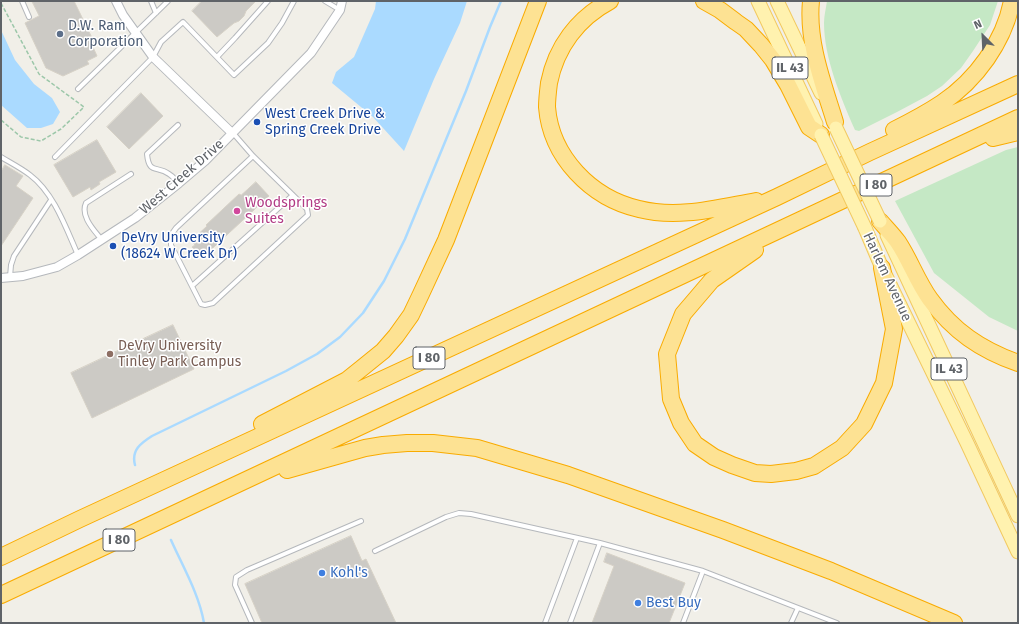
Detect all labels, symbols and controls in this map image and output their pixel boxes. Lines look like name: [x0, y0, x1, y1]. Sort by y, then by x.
north arrow: [963, 16, 1003, 56]
text: N: [972, 17, 984, 32]
place label: D.W. Ram Corporation: [68, 18, 144, 50]
marker: D.W. Ram Corporation: [55, 29, 65, 39]
road number: IL 43: [772, 57, 808, 79]
place label: West Creek Drive & Spring Creek Drive: [265, 106, 385, 138]
marker: West Creek Drive & Spring Creek Drive: [252, 117, 262, 127]
street label: West Creek Drive: [137, 136, 227, 218]
road number: I 80: [860, 174, 892, 196]
place label: Woodsprings Suites: [245, 195, 327, 228]
marker: Woodsprings Suites: [232, 206, 242, 216]
place label: DeVry University (18624 W Creek Dr): [121, 230, 237, 262]
street label: Harlem Avenue: [859, 230, 915, 324]
marker: DeVry University (18624 W Creek Dr): [108, 241, 118, 251]
place label: DeVry University Tinley Park Campus: [118, 338, 241, 370]
road number: I 80: [413, 347, 445, 369]
marker: DeVry University Tinley Park Campus: [105, 349, 115, 359]
road number: IL 43: [931, 358, 967, 380]
road number: I 80: [103, 529, 135, 551]
place label: Kohl's: [330, 565, 368, 581]
marker: Kohl's: [317, 568, 327, 578]
place label: Best Buy: [646, 595, 701, 611]
marker: Best Buy: [633, 598, 643, 608]

